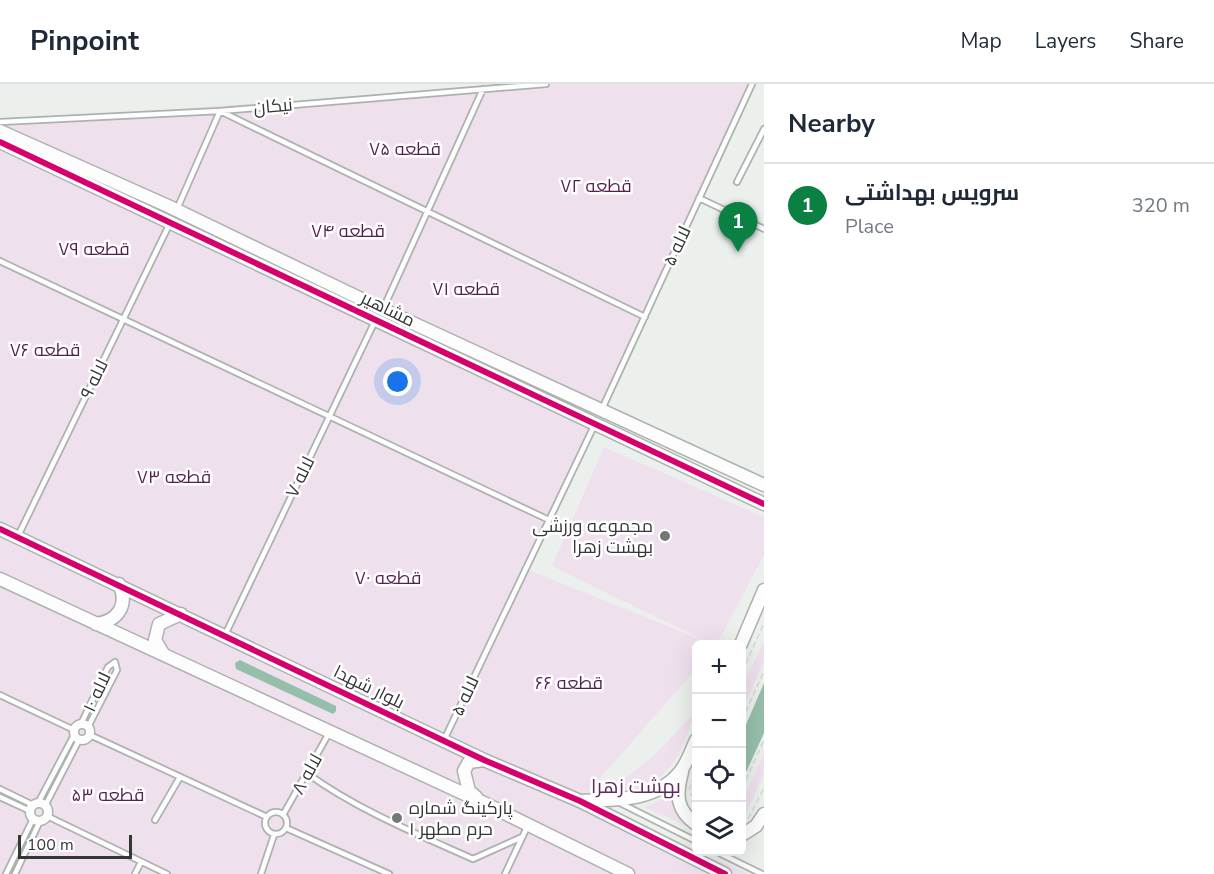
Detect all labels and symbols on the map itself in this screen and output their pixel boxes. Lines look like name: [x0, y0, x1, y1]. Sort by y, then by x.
street label: نیکان: [252, 92, 294, 120]
park label: قطعه ۷۵: [369, 137, 441, 161]
park label: قطعه ۷۲: [560, 174, 632, 198]
pin: 1: [718, 202, 758, 252]
park label: قطعه ۷۴: [311, 219, 385, 243]
street label: لاله ۵: [657, 222, 697, 270]
park label: قطعه ۷۹: [58, 237, 130, 261]
park label: قطعه ۷۱: [432, 277, 500, 301]
street label: مشاهیر: [356, 285, 419, 332]
park label: قطعه ۷۶: [10, 338, 80, 362]
street label: لاله ۹: [74, 355, 114, 403]
your location: [383, 367, 412, 396]
street label: لاله ۷: [280, 452, 320, 502]
park label: قطعه ۷۳: [137, 465, 211, 489]
place label: مجموعه ورزشی بهشت زهرا: [532, 514, 653, 559]
marker: مجموعه ورزشی بهشت زهرا: [658, 529, 672, 543]
park label: قطعه ۷۰: [355, 566, 421, 590]
street label: بلوار شهدا: [330, 660, 408, 714]
street label: لاله ۱۰: [77, 668, 117, 716]
park label: قطعه ۶۶: [535, 671, 603, 695]
street label: لاله ۵: [445, 672, 485, 720]
street label: لاله ۸: [286, 749, 328, 799]
district label: بهشت زهرا: [591, 773, 681, 800]
park label: قطعه ۵۳: [72, 783, 144, 807]
place label: پارکینگ شماره ۱ حرم مطهر: [409, 796, 513, 841]
marker: پارکینگ شماره ۱ حرم مطهر: [390, 811, 404, 825]
scale bar: [18, 832, 132, 860]

